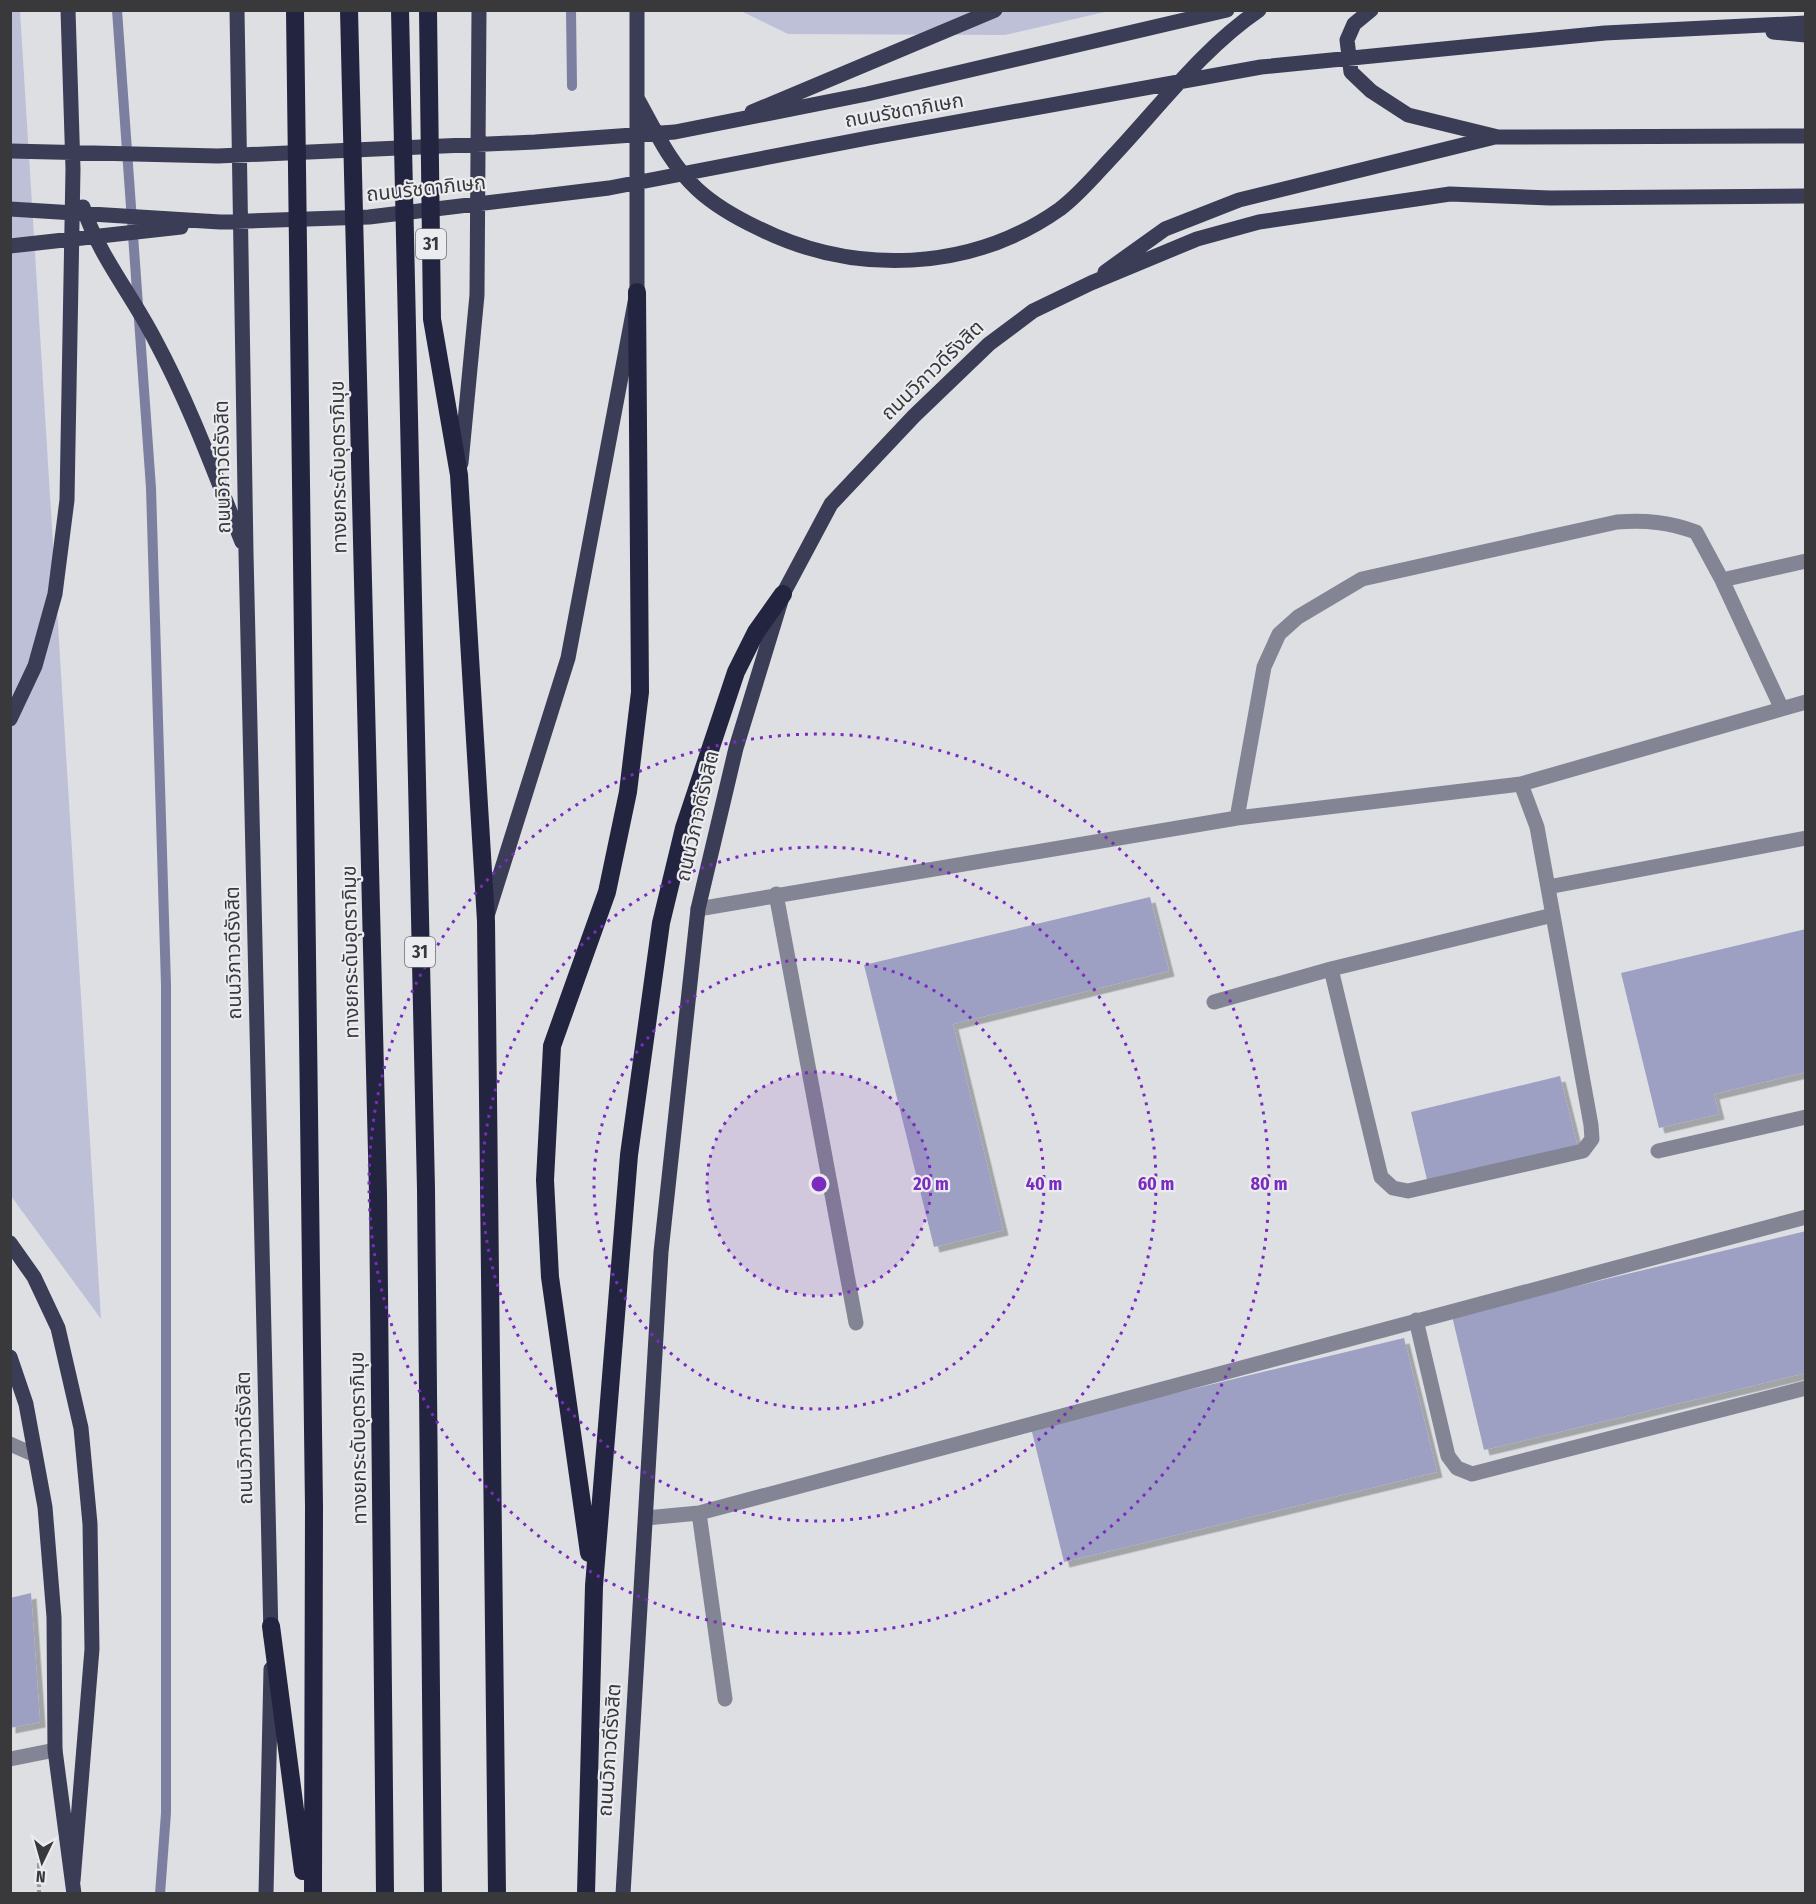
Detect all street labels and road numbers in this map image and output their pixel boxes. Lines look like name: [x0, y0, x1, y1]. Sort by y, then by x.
street label: ถนนรัชดาภิเษก: [843, 88, 965, 132]
street label: ถนนรัชดาภิเษก: [365, 170, 487, 206]
road number: 31: [416, 229, 446, 259]
street label: ถนนวิภาวดีรังสิต: [876, 315, 988, 425]
street label: ทางยกระดับอุตราภิมุข: [324, 380, 352, 554]
street label: ถนนวิภาวดีรังสิต: [209, 400, 235, 534]
street label: ถนนวิภาวดีรังสิต: [670, 748, 724, 884]
street label: ทางยกระดับอุตราภิมุข: [336, 865, 364, 1039]
street label: ถนนวิภาวดีรังสิต: [220, 886, 246, 1020]
road number: 31: [405, 937, 435, 967]
street label: ทางยกระดับอุตราภิมุข: [344, 1351, 372, 1525]
street label: ถนนวิภาวดีรังสิต: [231, 1371, 257, 1505]
street label: ถนนวิภาวดีรังสิต: [592, 1683, 626, 1817]

